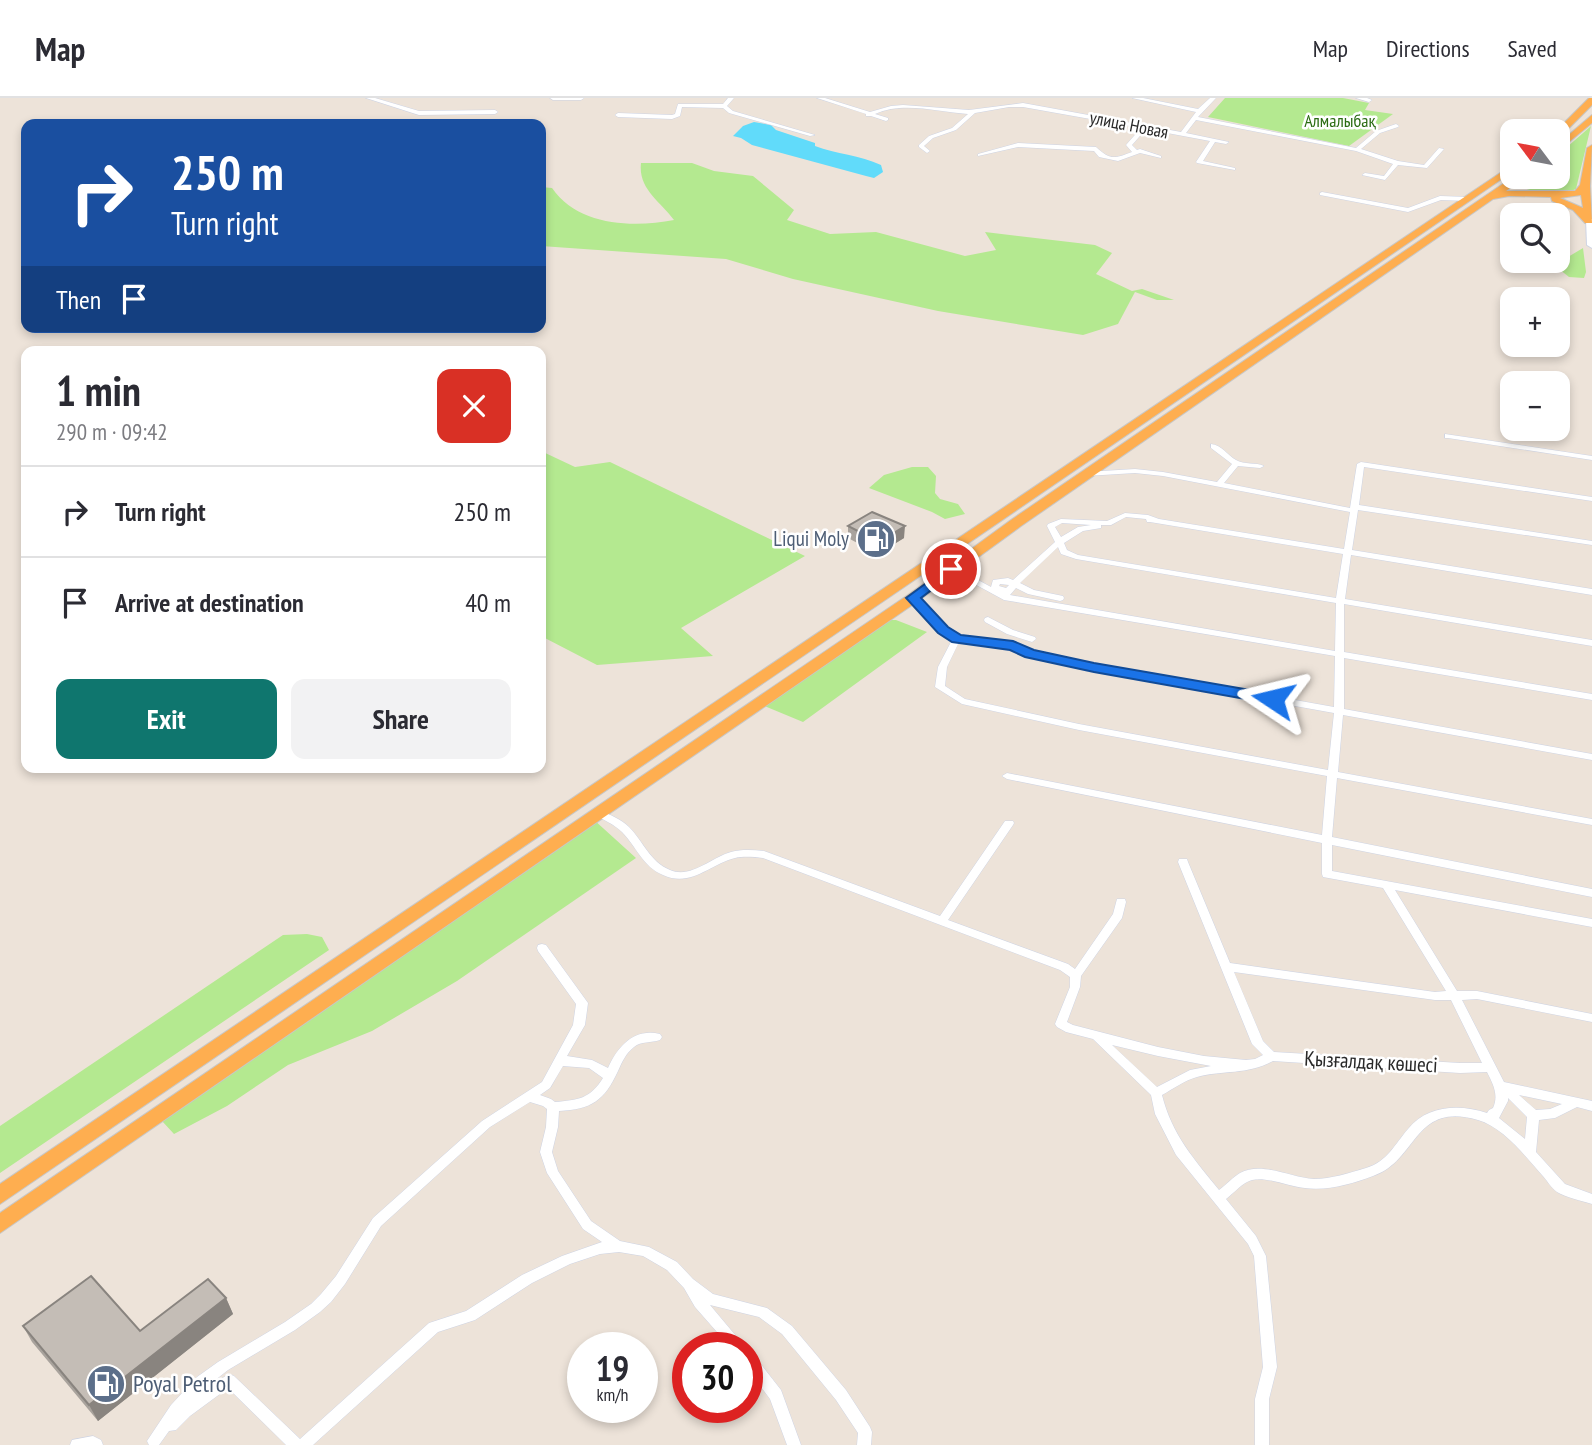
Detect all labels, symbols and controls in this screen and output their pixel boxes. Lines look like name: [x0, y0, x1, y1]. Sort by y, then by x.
text: Map: [35, 27, 85, 70]
text: Map: [1313, 33, 1348, 64]
text: Directions: [1386, 33, 1470, 64]
text: Saved: [1508, 33, 1557, 64]
street label: улица Новая: [1088, 106, 1170, 143]
park label: Алмалыбақ: [1304, 109, 1376, 132]
north arrow: [1500, 119, 1570, 189]
map controls: [1500, 119, 1570, 441]
text: 250 m: [171, 140, 284, 204]
icon: right: [56, 147, 147, 238]
text: Turn right: [171, 202, 279, 244]
button: search: [1500, 203, 1570, 273]
icon: arrive: [115, 280, 153, 318]
text: Then: [56, 283, 101, 316]
button: +: [1500, 287, 1570, 357]
text: 1 min: [56, 363, 141, 418]
button: close: [437, 369, 511, 443]
button: −: [1500, 371, 1570, 441]
text: 290 m · 09:42: [56, 417, 168, 446]
icon: right: [56, 493, 94, 531]
text: Turn right: [115, 495, 206, 528]
text: 250 m: [453, 495, 511, 528]
fuel station icon: Liqui Moly: [855, 518, 897, 560]
place label: Liqui Moly: [773, 525, 849, 552]
pin: [921, 539, 981, 599]
icon: arrive: [932, 550, 970, 588]
icon: arrive: [56, 584, 94, 622]
text: Arrive at destination: [115, 586, 304, 619]
text: 40 m: [465, 586, 511, 619]
position arrow: [1236, 662, 1310, 736]
button: Exit: [56, 679, 277, 759]
button: Share: [291, 679, 511, 759]
street label: Қызғалдақ көшесі: [1304, 1045, 1438, 1078]
speed limit sign: 30: [672, 1332, 763, 1423]
text: 19: [596, 1345, 629, 1391]
fuel station icon: Poyal Petrol: [85, 1363, 127, 1405]
place label: Poyal Petrol: [133, 1368, 232, 1399]
text: km/h: [597, 1383, 628, 1406]

